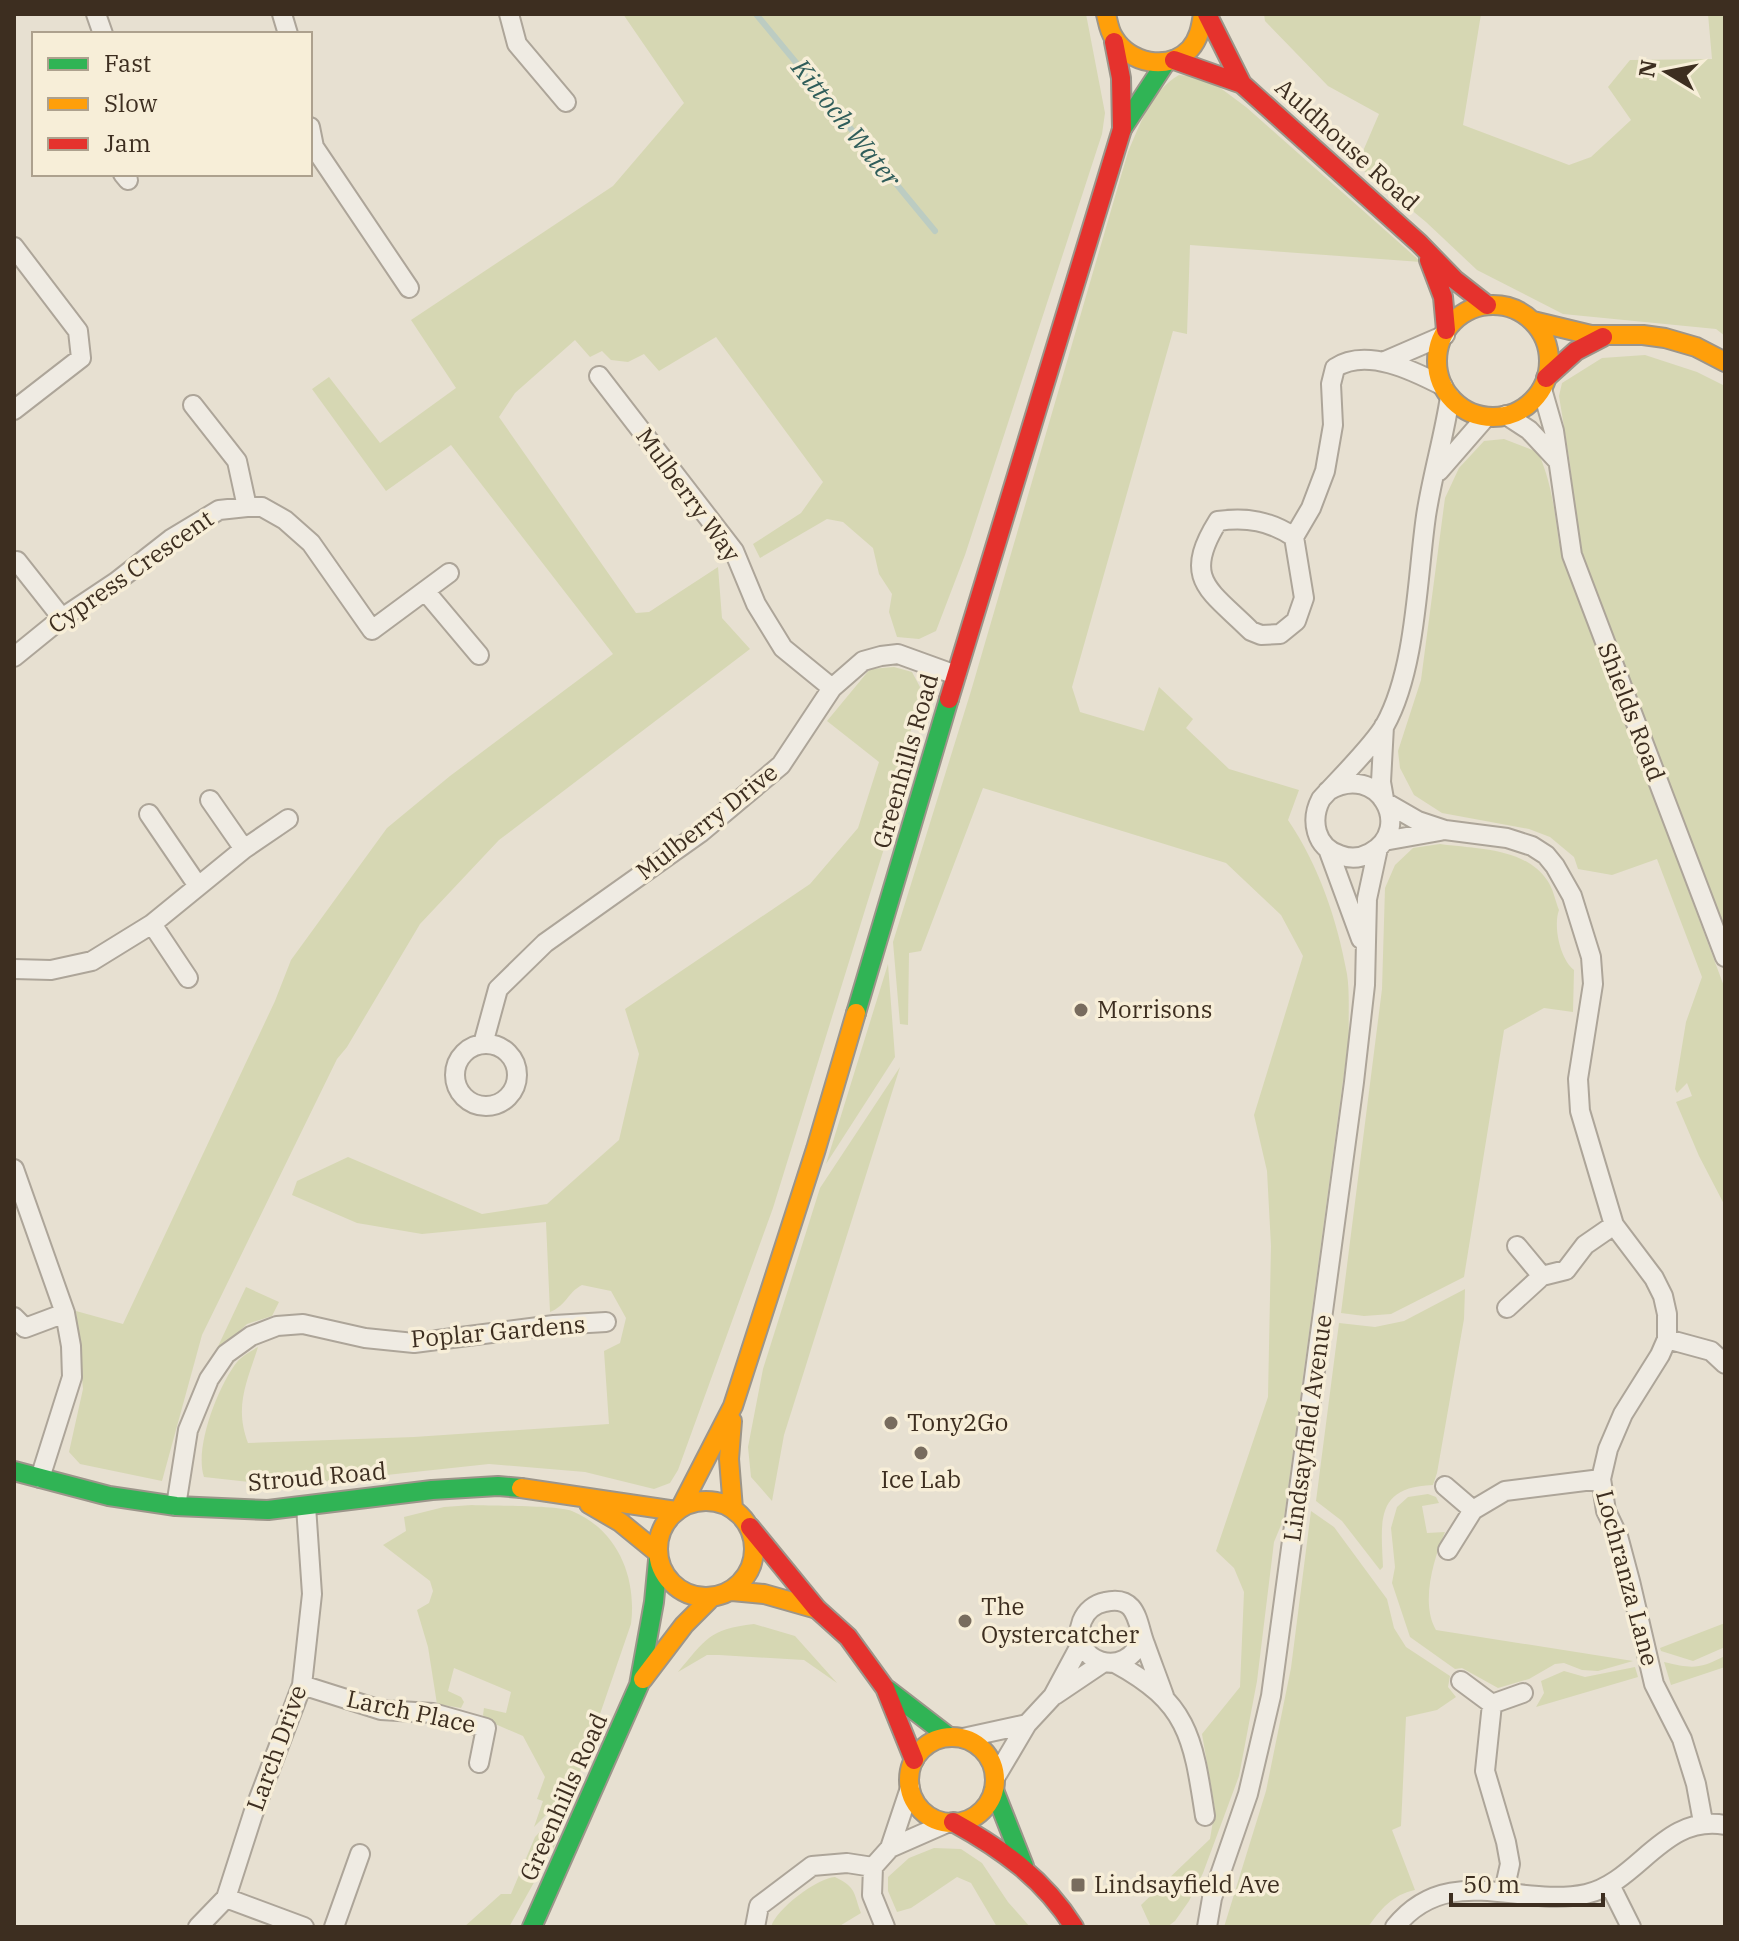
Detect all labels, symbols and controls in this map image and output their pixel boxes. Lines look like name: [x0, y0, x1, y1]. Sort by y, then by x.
legend: [32, 32, 312, 176]
north arrow: [1627, 32, 1707, 112]
text: Fast: [104, 47, 151, 79]
water label: Kittoch Water: [784, 51, 909, 194]
text: N: [1631, 57, 1663, 80]
street label: Auldhouse Road: [1269, 71, 1427, 218]
text: Slow: [104, 87, 158, 119]
text: Jam: [104, 127, 151, 159]
street label: Mulberry Way: [629, 421, 748, 568]
street label: Cypress Crescent: [42, 502, 219, 640]
street label: Shields Road: [1591, 638, 1673, 785]
street label: Greenhills Road: [865, 670, 945, 852]
street label: Mulberry Drive: [629, 756, 784, 887]
place label: Morrisons: [1097, 993, 1213, 1025]
marker: Morrisons: [1072, 1001, 1090, 1019]
street label: Poplar Gardens: [409, 1307, 587, 1355]
street label: Lindsayfield Avenue: [1275, 1312, 1339, 1543]
place label: Tony2Go: [907, 1406, 1008, 1438]
marker: Tony2Go: [882, 1414, 900, 1432]
marker: Ice Lab: [912, 1444, 930, 1462]
street label: Stroud Road: [246, 1454, 388, 1498]
place label: Ice Lab: [881, 1463, 961, 1495]
street label: Lochranza Lane: [1589, 1486, 1667, 1669]
place label: The Oystercatcher: [981, 1590, 1139, 1650]
marker: The Oystercatcher: [956, 1612, 974, 1630]
street label: Larch Drive: [239, 1680, 314, 1815]
street label: Larch Place: [344, 1682, 479, 1740]
street label: Greenhills Road: [512, 1708, 614, 1886]
scale bar: [1451, 1857, 1603, 1907]
place label: Lindsayfield Ave: [1094, 1868, 1280, 1900]
text: 50 m: [1463, 1868, 1520, 1900]
marker: Lindsayfield Ave: [1069, 1876, 1087, 1894]

